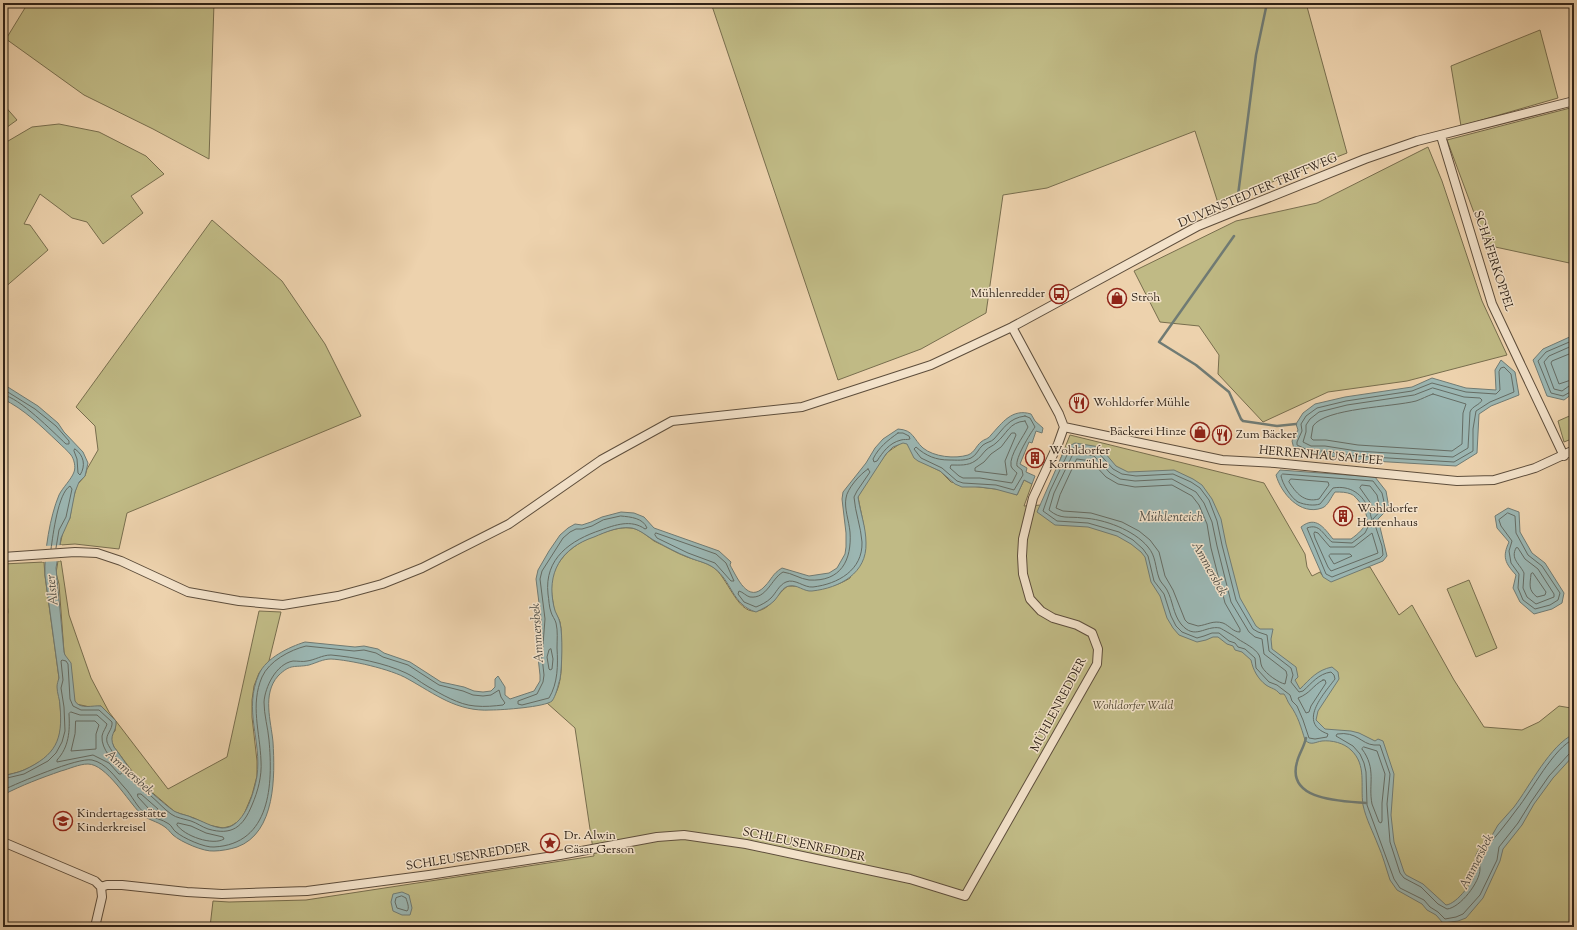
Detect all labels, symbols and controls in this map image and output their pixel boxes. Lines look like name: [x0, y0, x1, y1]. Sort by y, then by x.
street label: DUVENSTEDTER TRIFTWEG: [1176, 149, 1341, 233]
street label: SCHÄFERKOPPEL: [1468, 208, 1518, 314]
bus stop icon: Mühlenredder: [1048, 283, 1070, 305]
place label: Mühlenredder: [971, 285, 1045, 303]
shop icon: Ströh: [1106, 287, 1128, 309]
place label: Ströh: [1131, 289, 1160, 307]
restaurant icon: Wohldorfer Mühle: [1068, 392, 1090, 414]
place label: Wohldorfer Mühle: [1093, 394, 1190, 412]
shop icon: Bäckerei Hinze: [1189, 421, 1211, 443]
place label: Bäckerei Hinze: [1110, 423, 1186, 441]
restaurant icon: Zum Bäcker: [1211, 424, 1233, 446]
place label: Zum Bäcker: [1236, 426, 1297, 444]
place label: Wohldorfer Kornmühle: [1049, 442, 1110, 474]
street label: HERRENHAUSALLEE: [1258, 442, 1385, 470]
building icon: Wohldorfer Kornmühle: [1024, 447, 1046, 469]
place label: Wohldorfer Herrenhaus: [1357, 500, 1418, 532]
building icon: Wohldorfer Herrenhaus: [1332, 505, 1354, 527]
water label: Mühlenteich: [1139, 509, 1204, 527]
water label: Ammersbek: [1187, 538, 1232, 600]
water label: Alster: [42, 573, 64, 606]
water label: Ammersbek: [527, 602, 549, 664]
street label: MÜHLENREDDER: [1026, 654, 1092, 756]
park label: Wohldorfer Wald: [1093, 697, 1173, 715]
water label: Ammersbek: [101, 746, 157, 800]
place label: Kindertagesstätte Kinderkreisel: [77, 805, 167, 837]
school or university icon: Kindertagesstätte Kinderkreisel: [52, 810, 74, 832]
street label: SCHLEUSENREDDER: [741, 823, 868, 867]
place label: Dr. Alwin Cäsar Gerson: [564, 827, 634, 859]
water label: Ammersbek: [1455, 831, 1499, 893]
place icon: Dr. Alwin Cäsar Gerson: [539, 832, 561, 854]
street label: SCHLEUSENREDDER: [405, 838, 532, 876]

